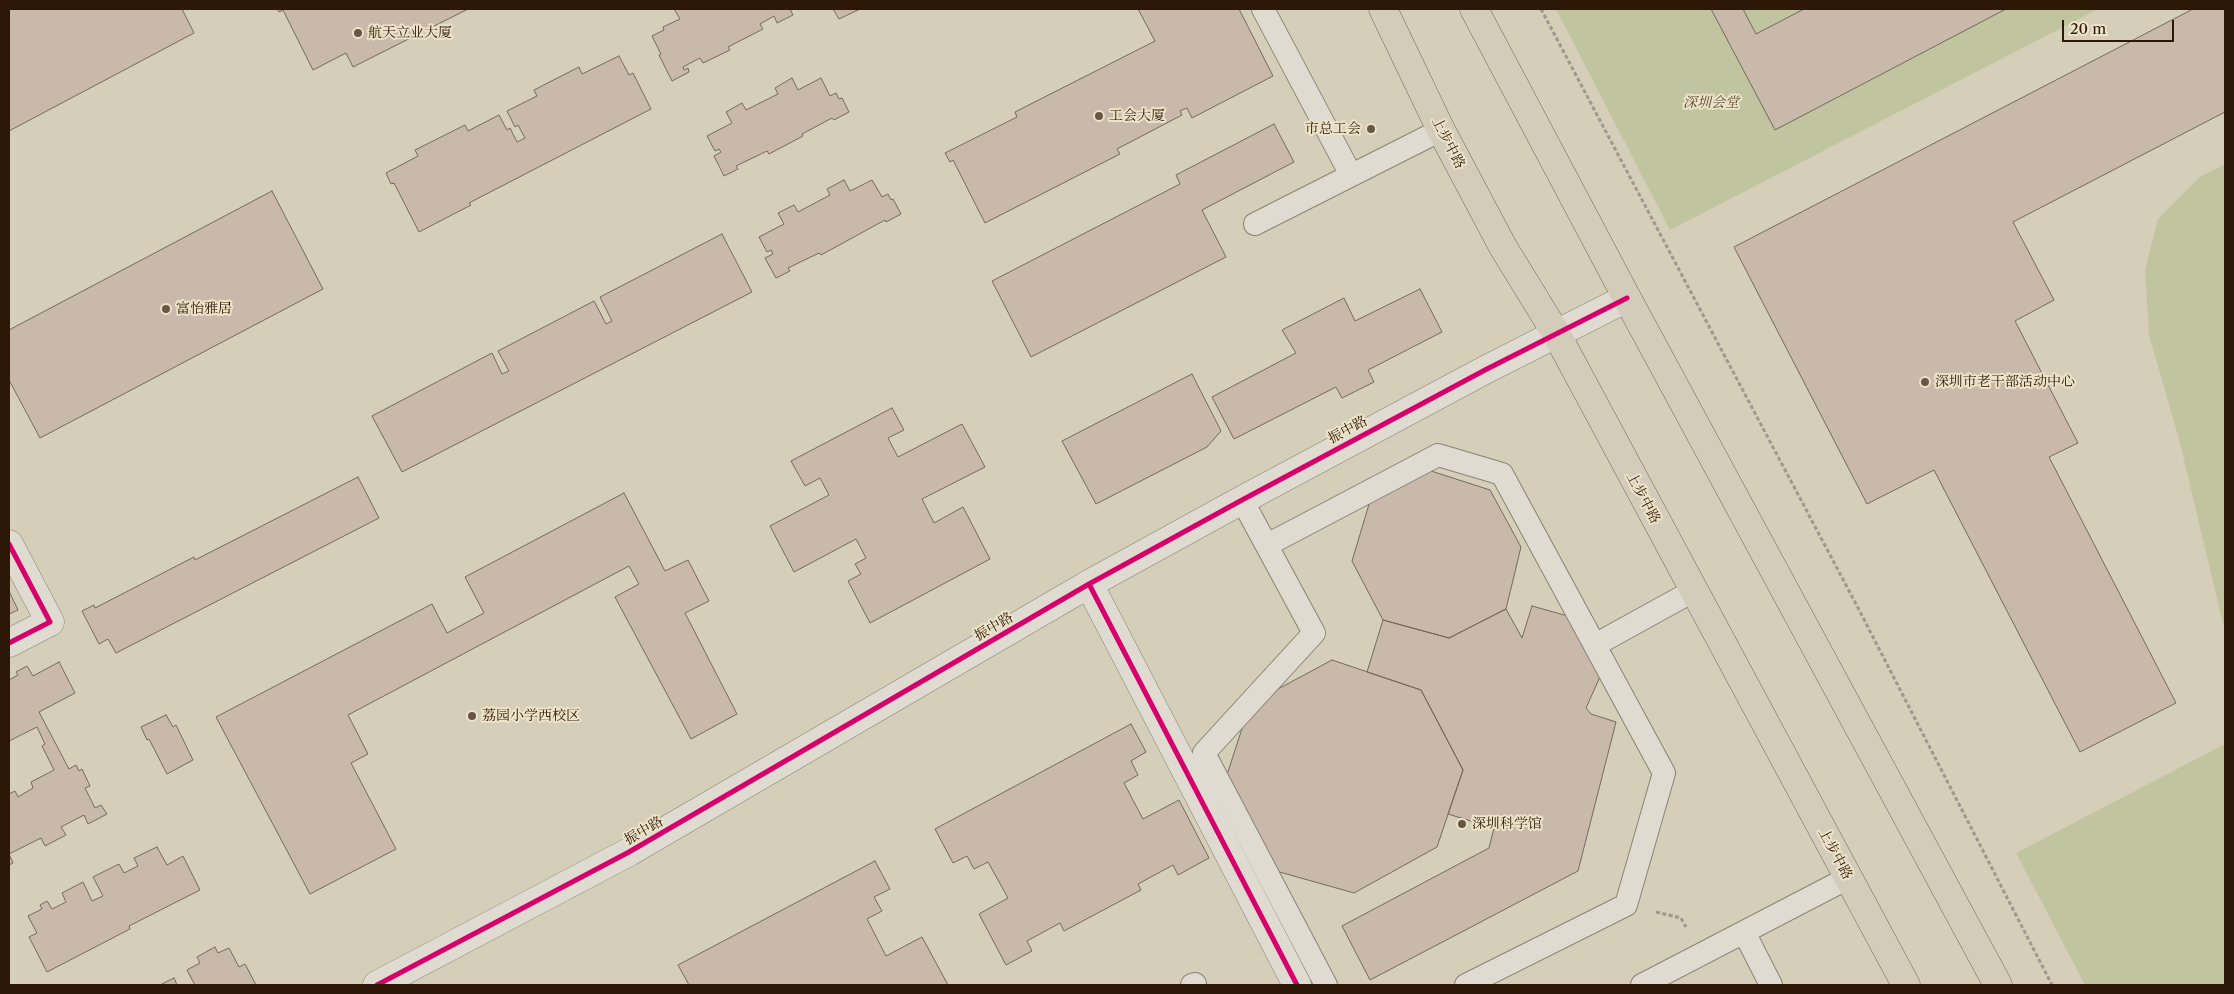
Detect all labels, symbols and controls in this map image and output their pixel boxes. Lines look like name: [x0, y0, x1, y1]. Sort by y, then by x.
scale bar: [2064, 10, 2176, 42]
text: 20 m: [2070, 19, 2106, 38]
place label: 航天立业大厦: [368, 25, 452, 41]
marker: 航天立业大厦: [352, 27, 364, 39]
park label: 深圳会堂: [1683, 95, 1739, 111]
place label: 工会大厦: [1109, 108, 1165, 124]
marker: 工会大厦: [1093, 110, 1105, 122]
street label: 上步中路: [1428, 114, 1468, 172]
place label: 市总工会: [1305, 121, 1361, 137]
marker: 市总工会: [1365, 123, 1377, 135]
place label: 富怡雅居: [176, 301, 232, 317]
marker: 富怡雅居: [160, 303, 172, 315]
place label: 深圳市老干部活动中心: [1935, 374, 2075, 390]
marker: 深圳市老干部活动中心: [1919, 376, 1931, 388]
street label: 振中路: [1326, 413, 1370, 447]
street label: 上步中路: [1622, 469, 1664, 527]
street label: 振中路: [972, 609, 1016, 645]
place label: 荔园小学西校区: [482, 708, 580, 724]
marker: 荔园小学西校区: [466, 710, 478, 722]
street label: 振中路: [622, 813, 666, 849]
place label: 深圳科学馆: [1472, 816, 1542, 832]
marker: 深圳科学馆: [1456, 818, 1468, 830]
street label: 上步中路: [1814, 825, 1856, 883]

